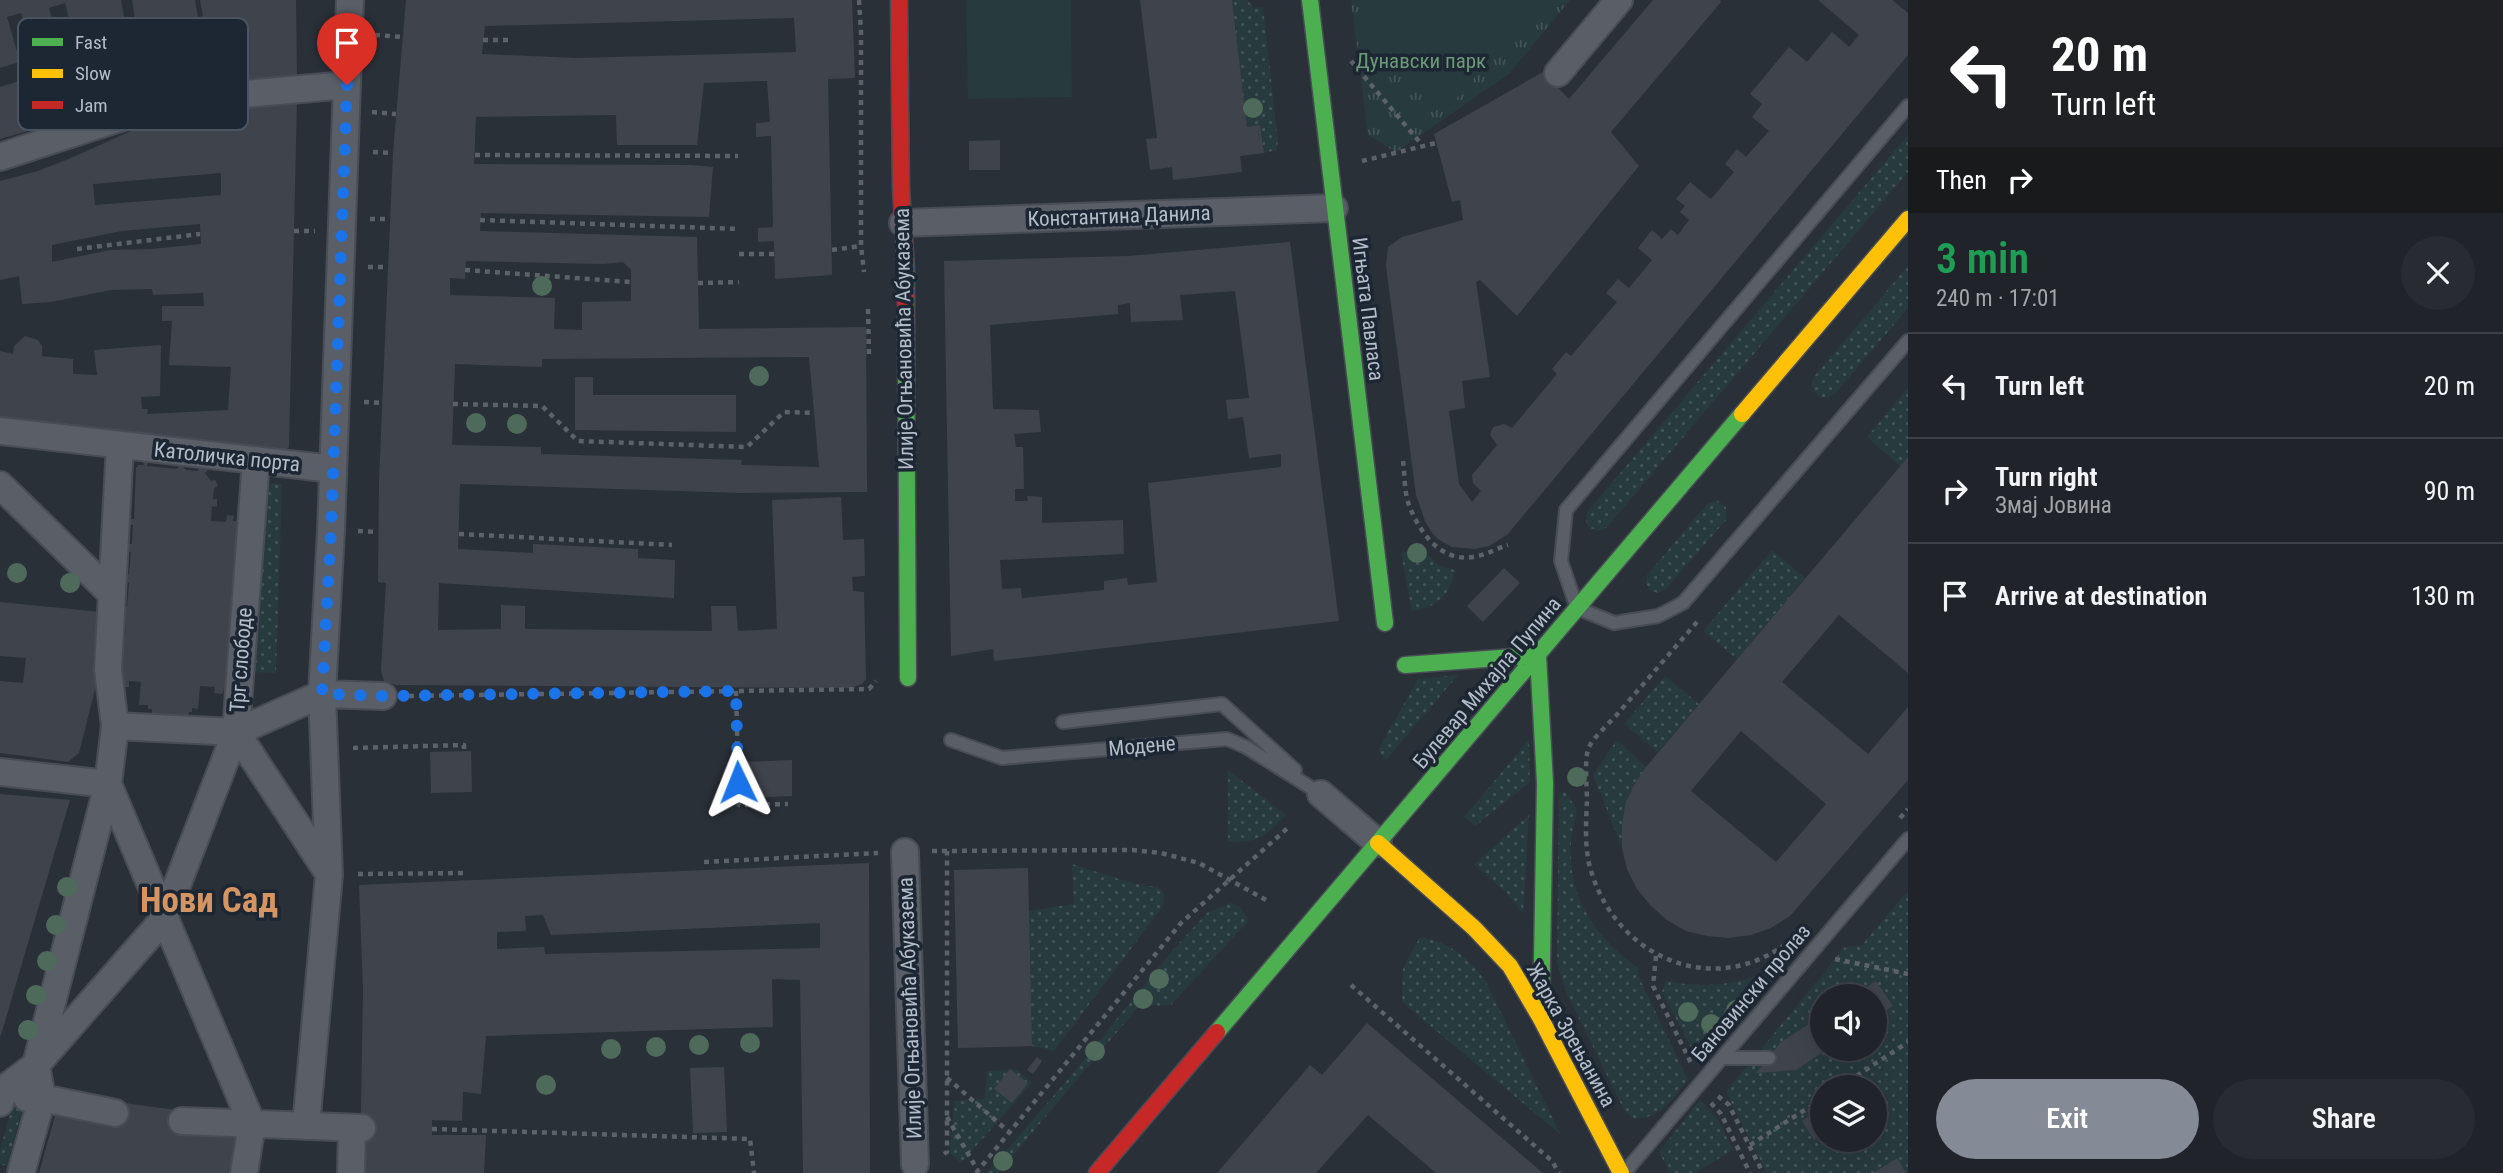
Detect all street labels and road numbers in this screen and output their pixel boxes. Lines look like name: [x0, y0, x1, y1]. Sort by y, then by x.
street label: Константина Данила: [1027, 201, 1211, 231]
street label: Илије Огњановића Абуказема: [890, 208, 918, 470]
street label: Игњата Павласа: [1347, 236, 1389, 382]
street label: Католичка порта: [153, 437, 301, 477]
street label: Булевар Михајла Пупина: [1408, 592, 1566, 774]
street label: Трг слободе: [225, 607, 257, 713]
street label: Модене: [1107, 731, 1177, 761]
street label: Илије Огњановића Абуказема: [893, 877, 927, 1139]
street label: Бановински пролаз: [1687, 920, 1815, 1066]
street label: Жарка Зрењанина: [1522, 959, 1620, 1111]

